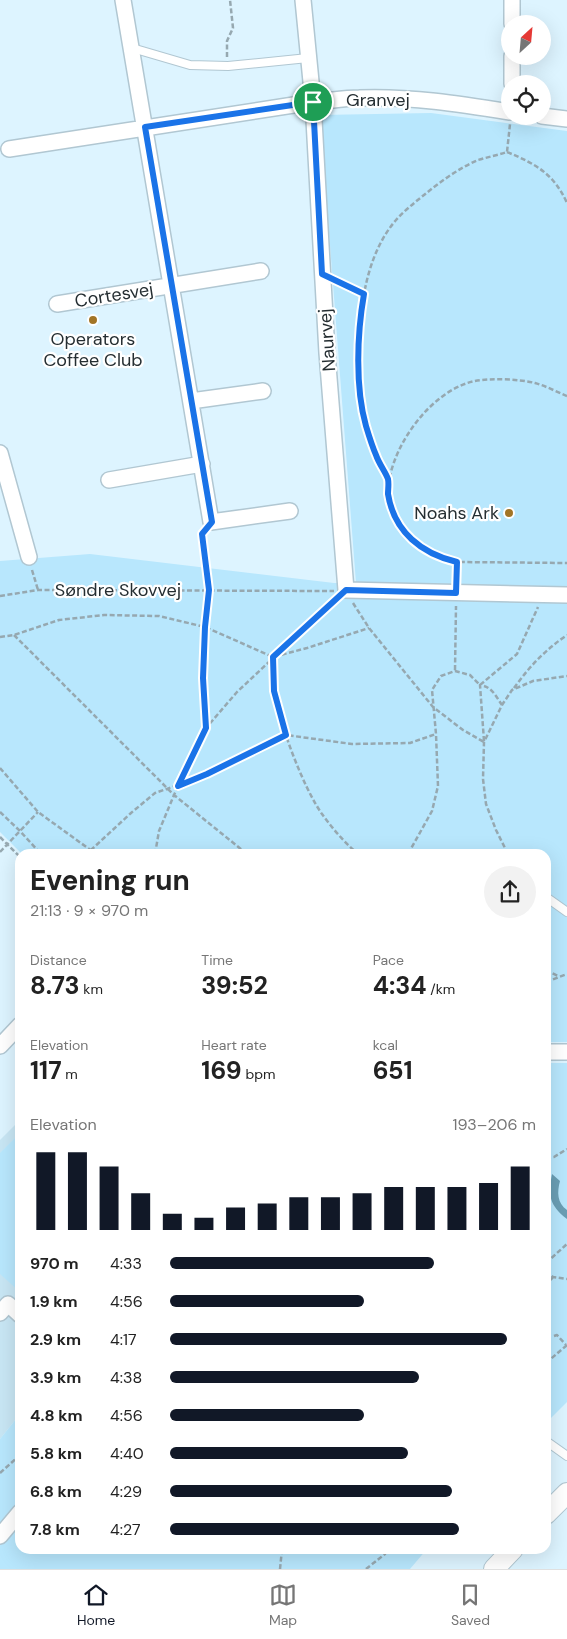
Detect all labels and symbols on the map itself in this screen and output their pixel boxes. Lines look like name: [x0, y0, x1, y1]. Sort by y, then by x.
north arrow: [501, 15, 551, 65]
pin: [292, 81, 334, 123]
street label: Granvej: [346, 88, 410, 112]
street label: Cortesvej: [73, 277, 155, 313]
street label: Naurvej: [313, 308, 341, 372]
marker: Operators Coffee Club: [87, 314, 99, 326]
place label: Operators Coffee Club: [43, 327, 143, 372]
place label: Noahs Ark: [414, 501, 499, 525]
marker: Noahs Ark: [503, 507, 515, 519]
street label: Søndre Skovvej: [55, 578, 181, 602]

